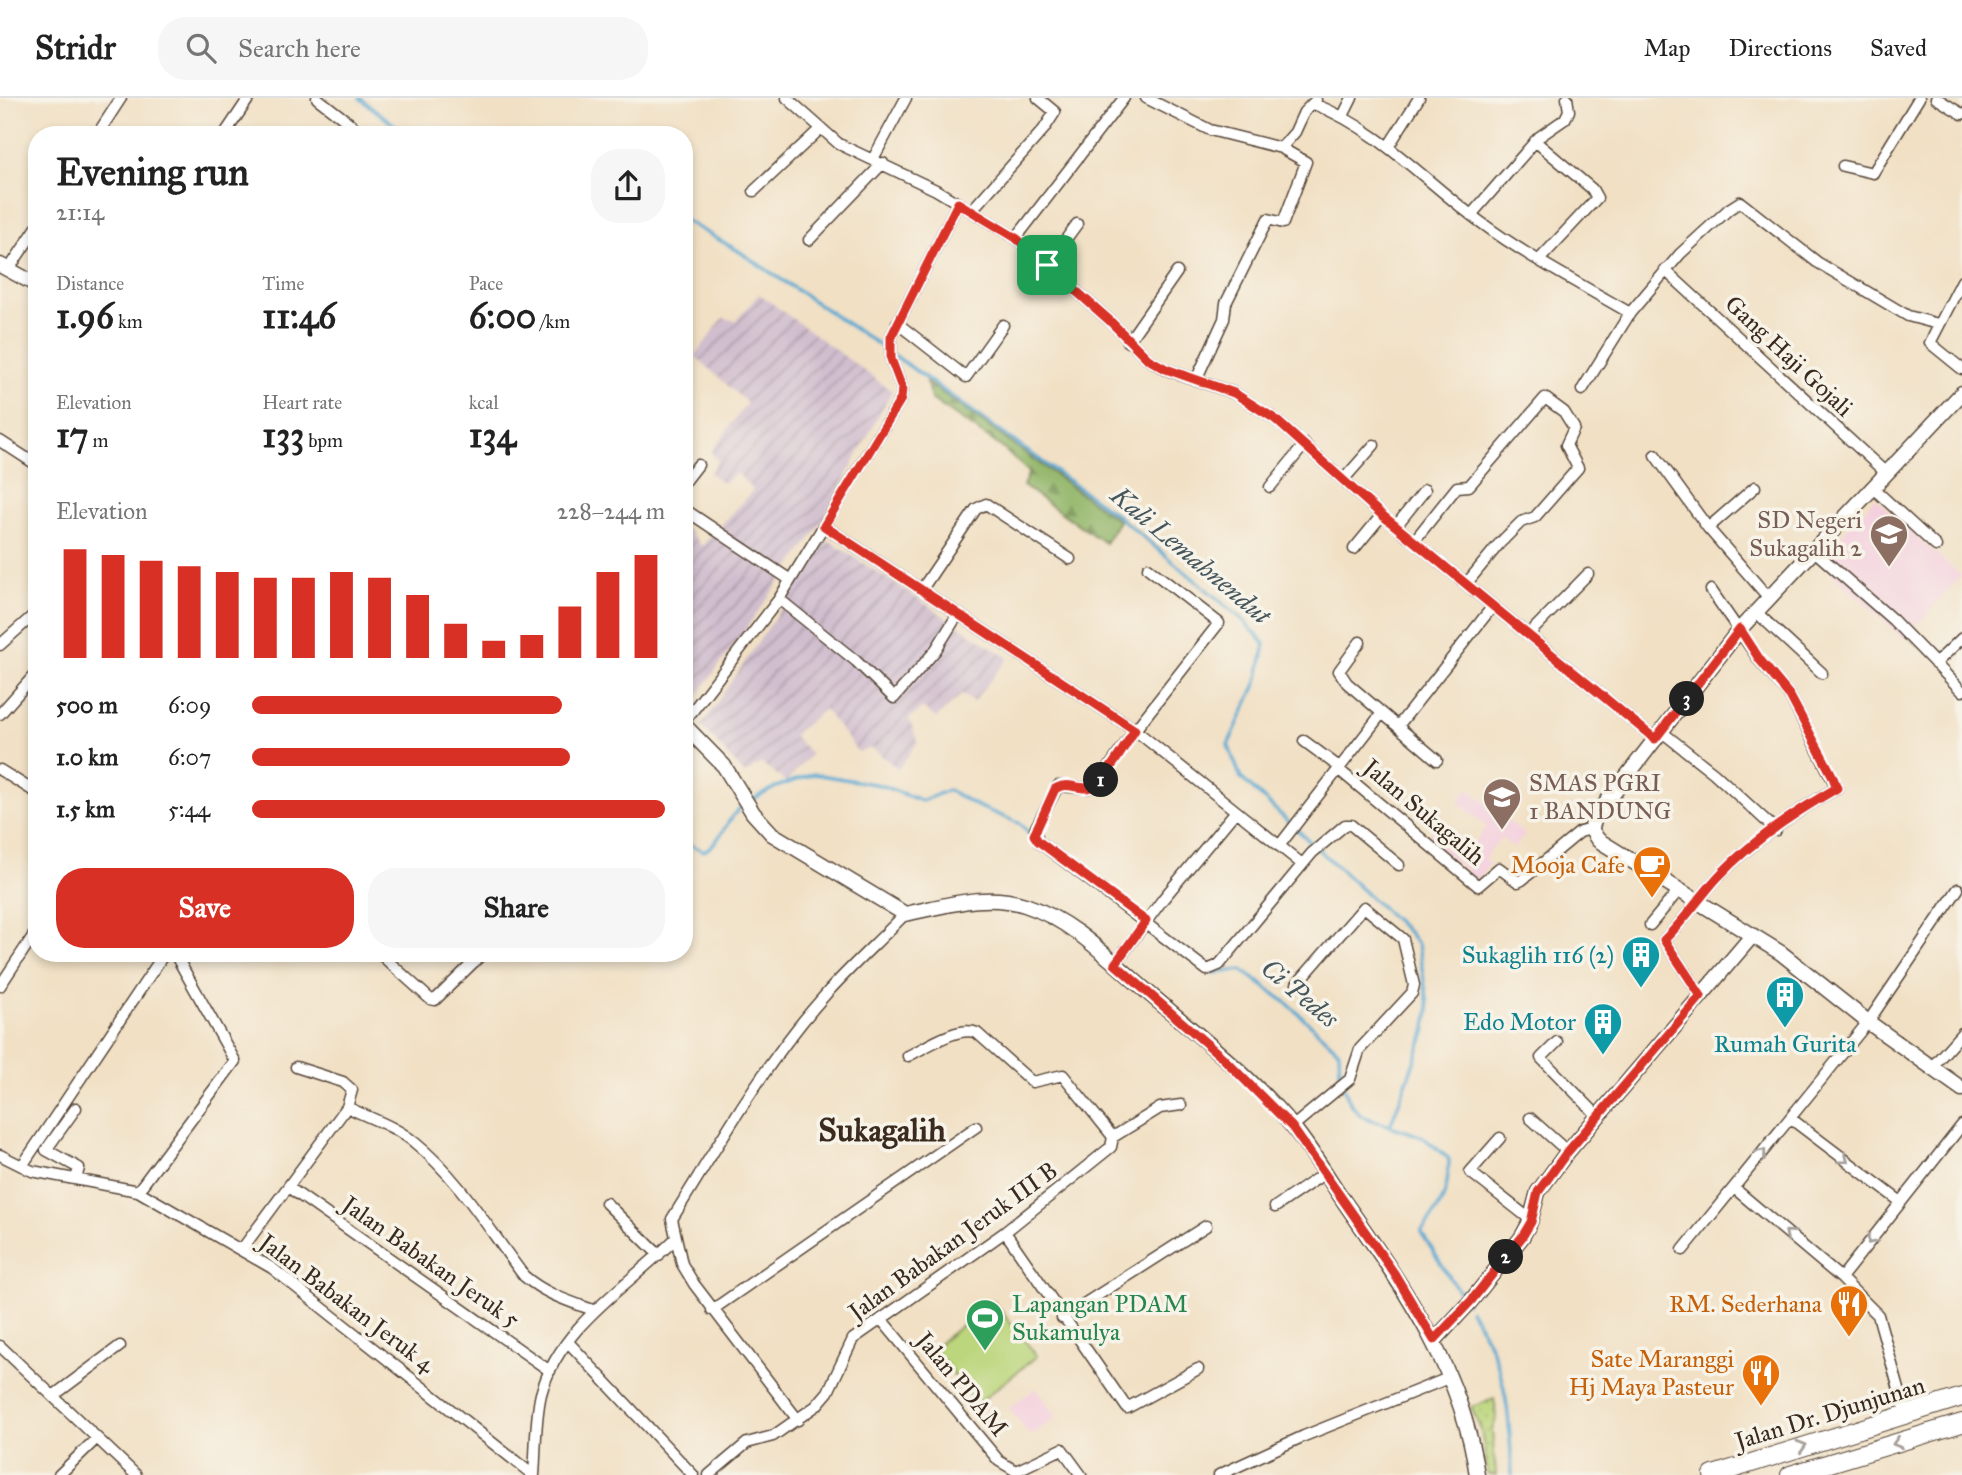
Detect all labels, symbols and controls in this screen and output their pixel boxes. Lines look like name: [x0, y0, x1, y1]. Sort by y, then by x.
search box: [158, 17, 648, 80]
text: Stridr: [35, 28, 116, 68]
icon: search: [182, 29, 220, 67]
text: Search here: [238, 32, 361, 64]
text: Map: [1644, 33, 1691, 63]
text: Directions: [1729, 33, 1832, 63]
text: Saved: [1870, 33, 1927, 63]
text: Evening run: [56, 149, 249, 195]
button: share: [591, 149, 665, 223]
text: 21:14: [56, 198, 104, 226]
pin: [1017, 235, 1077, 295]
icon: arrive: [1028, 246, 1066, 284]
text: Distance: [56, 272, 124, 295]
text: Time: [262, 272, 304, 295]
text: Pace: [469, 272, 503, 295]
street label: Gang Haji Gojali: [1719, 289, 1860, 423]
text: 1.96: [56, 295, 114, 338]
text: 11:46: [262, 295, 336, 338]
text: 6:00: [469, 295, 536, 338]
text: km: [114, 310, 143, 333]
text: /km: [536, 310, 570, 333]
text: Elevation: [56, 391, 131, 414]
text: Heart rate: [262, 391, 342, 414]
text: kcal: [469, 391, 499, 414]
text: 17: [56, 414, 89, 457]
text: 133: [262, 414, 304, 457]
text: 134: [469, 414, 516, 457]
text: m: [89, 429, 109, 452]
text: bpm: [304, 429, 343, 452]
water label: Kali Lemahnendut: [1103, 478, 1279, 632]
text: Elevation: [56, 497, 147, 525]
text: 228–244 m: [557, 497, 665, 525]
place label: SD Negeri Sukagalih 2: [1749, 505, 1862, 563]
school or university icon: SD Negeri Sukagalih 2: [1868, 513, 1910, 568]
pin: 3: [1670, 682, 1704, 716]
text: 3: [1683, 687, 1690, 710]
text: 500 m: [56, 691, 118, 719]
text: 6:09: [168, 691, 211, 719]
text: 1.0 km: [56, 743, 118, 771]
text: 6:07: [168, 743, 211, 771]
street label: Jalan Sukagalih: [1355, 750, 1491, 872]
pin: 1: [1084, 762, 1118, 798]
text: 1: [1097, 768, 1104, 791]
place label: SMAS PGRI 1 BANDUNG: [1529, 768, 1671, 826]
school or university icon: SMAS PGRI 1 BANDUNG: [1481, 776, 1523, 831]
text: 1.5 km: [56, 795, 115, 823]
text: 5:44: [168, 795, 210, 823]
cafe icon: Mooja Cafe: [1631, 844, 1673, 899]
place label: Mooja Cafe: [1510, 850, 1625, 880]
button: Save: [56, 868, 354, 948]
button: Share: [368, 868, 665, 948]
building icon: Sukaglih 116 (2): [1620, 934, 1662, 989]
place label: Sukaglih 116 (2): [1462, 940, 1614, 970]
water label: Ci Pedes: [1255, 952, 1345, 1035]
building icon: Rumah Gurita: [1764, 974, 1806, 1029]
building icon: Edo Motor: [1582, 1001, 1624, 1056]
place label: Edo Motor: [1463, 1007, 1576, 1037]
place label: Rumah Gurita: [1714, 1029, 1857, 1059]
district label: Sukagalih: [818, 1111, 946, 1150]
one-way arrow: [1754, 1148, 1766, 1161]
one-way arrow: [1837, 1151, 1849, 1163]
street label: Jalan Babakan Jeruk III B: [840, 1155, 1063, 1329]
street label: Jalan Babakan Jeruk 5: [334, 1188, 526, 1334]
street label: Jalan Babakan Jeruk 4: [251, 1225, 441, 1379]
one-way arrow: [1784, 1230, 1797, 1242]
one-way arrow: [1867, 1232, 1879, 1245]
pin: 2: [1488, 1240, 1524, 1274]
text: 2: [1501, 1245, 1510, 1268]
restaurant icon: RM. Sederhana: [1828, 1283, 1870, 1338]
place label: Lapangan PDAM Sukamulya: [1012, 1289, 1188, 1347]
place label: RM. Sederhana: [1669, 1289, 1823, 1319]
sports icon: Lapangan PDAM Sukamulya: [964, 1297, 1006, 1352]
street label: Jalan PDAM: [908, 1323, 1014, 1442]
place label: Sate Maranggi Hj Maya Pasteur: [1569, 1344, 1734, 1402]
restaurant icon: Sate Maranggi Hj Maya Pasteur: [1740, 1352, 1782, 1407]
street label: Jalan Dr. Djunjunan: [1729, 1370, 1929, 1457]
one-way arrow: [1891, 1434, 1903, 1449]
one-way arrow: [1795, 1440, 1807, 1455]

